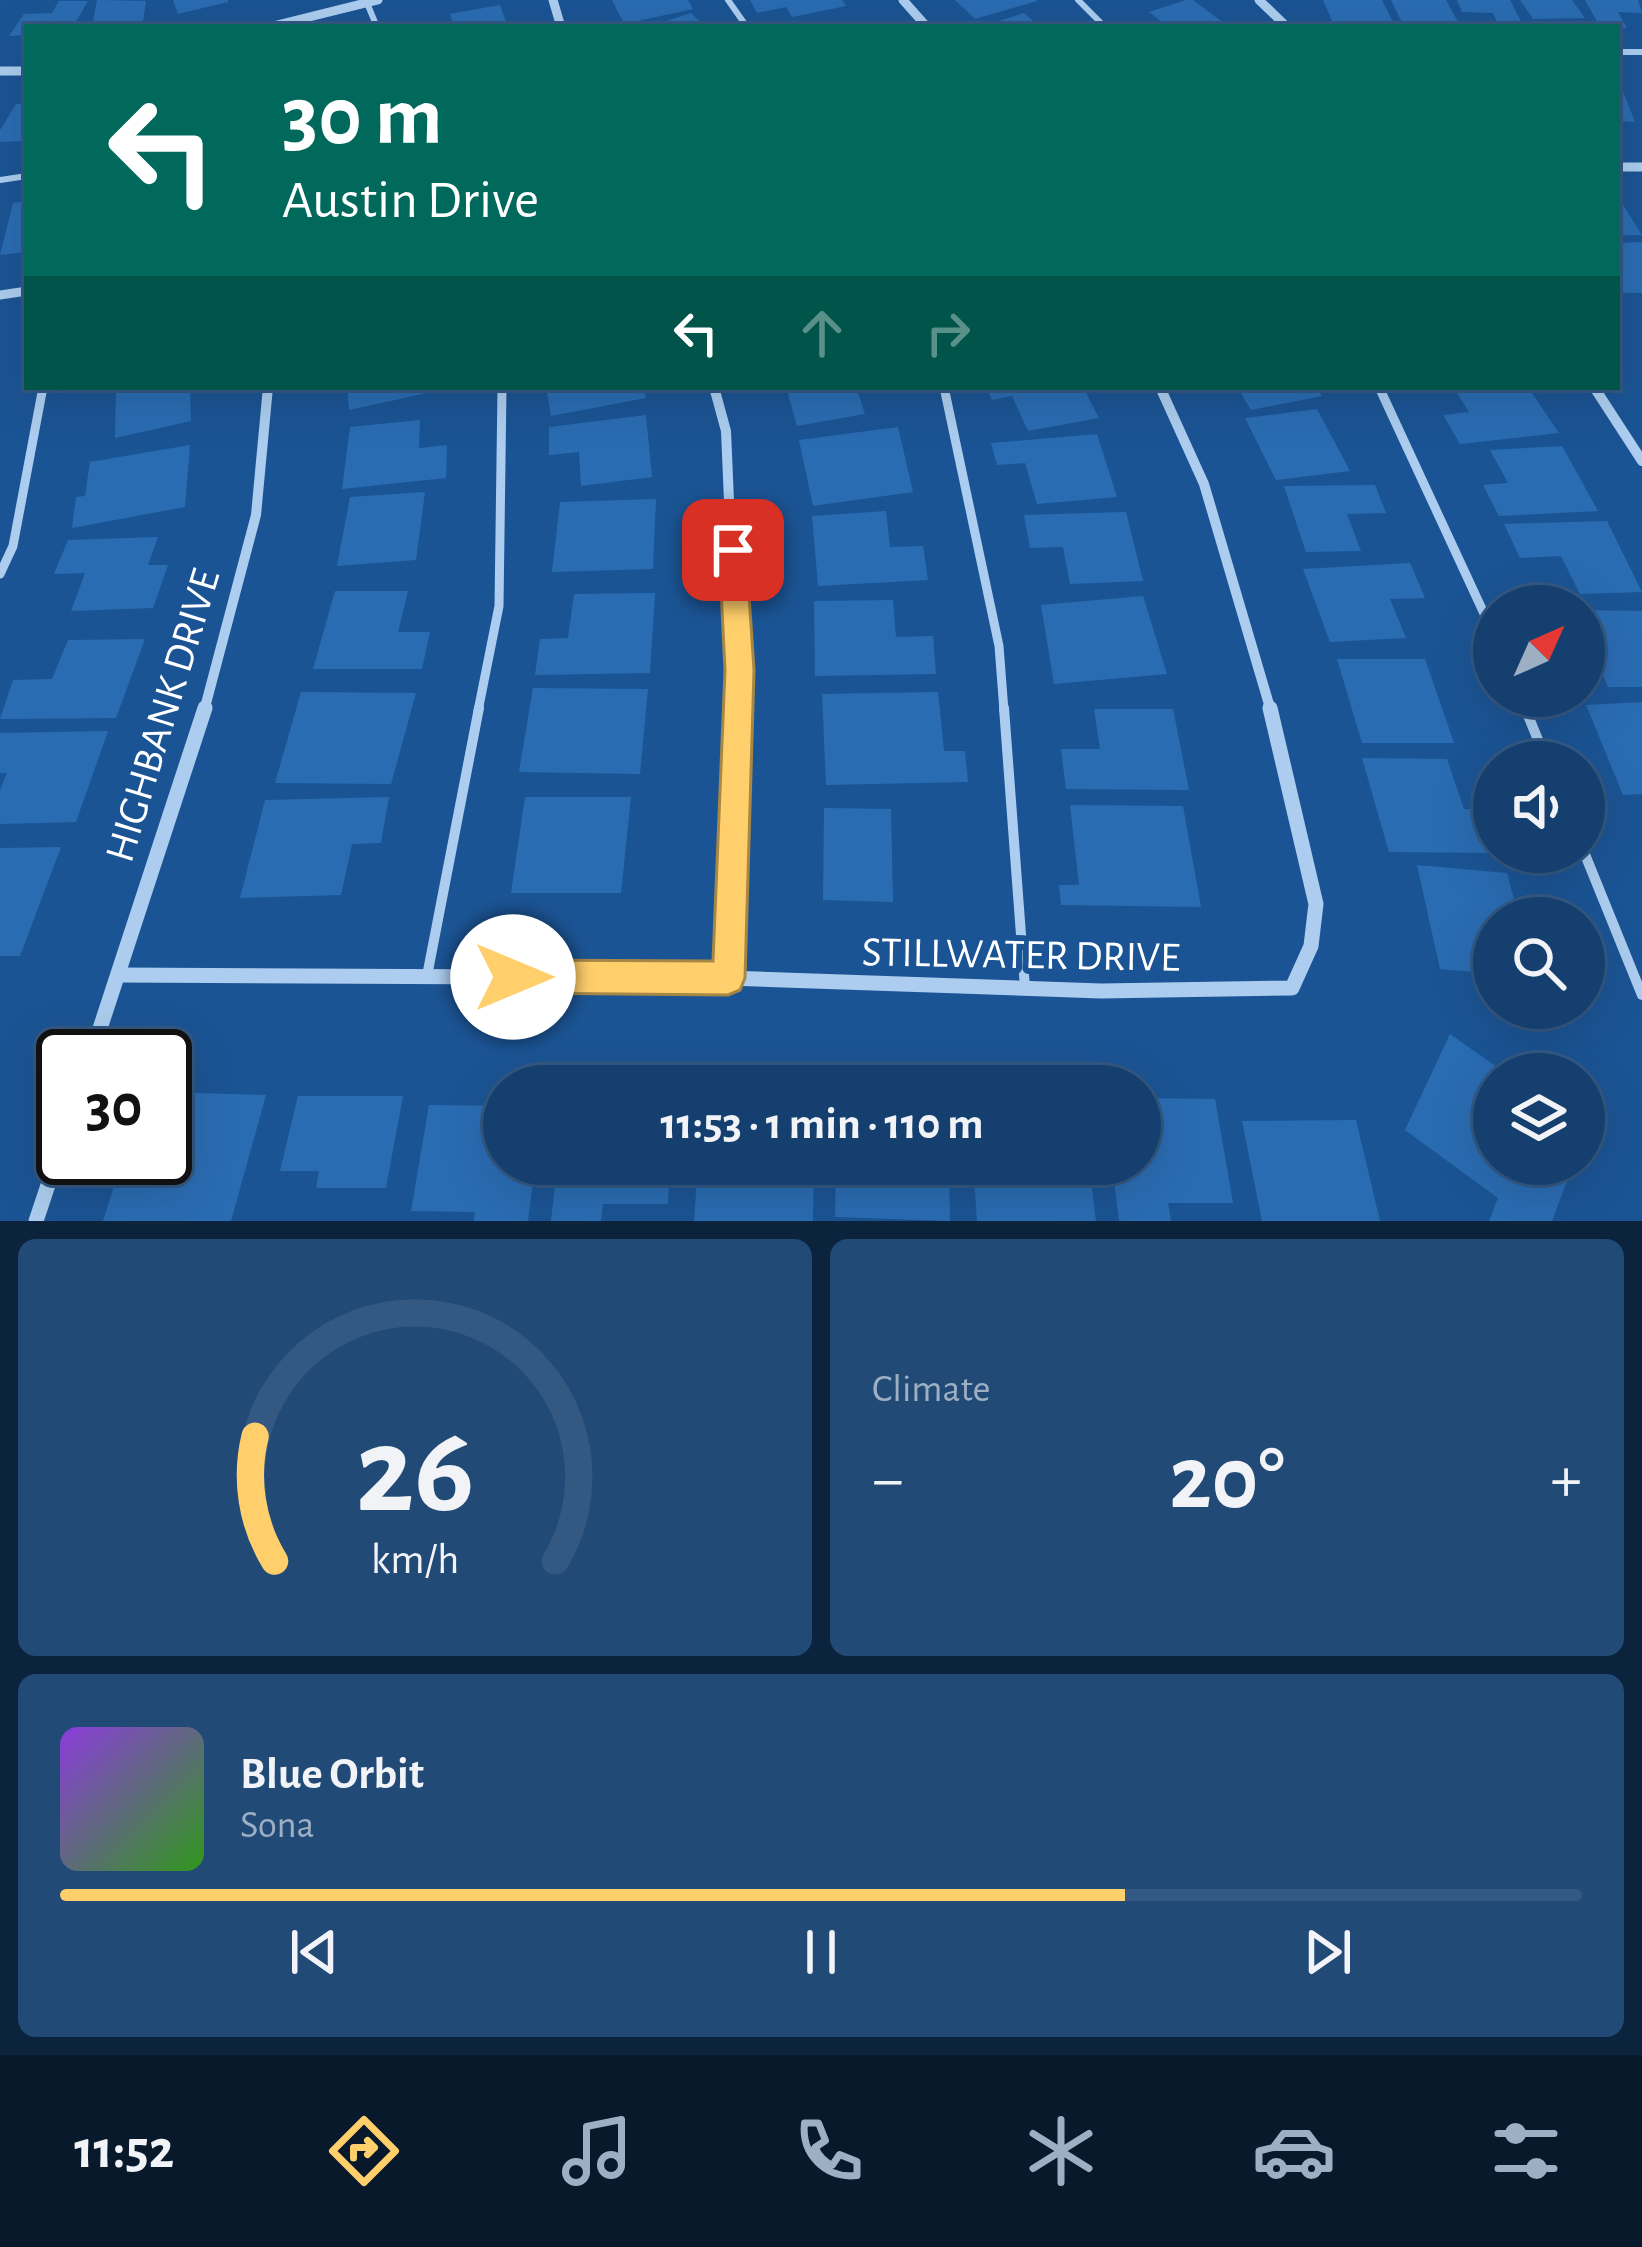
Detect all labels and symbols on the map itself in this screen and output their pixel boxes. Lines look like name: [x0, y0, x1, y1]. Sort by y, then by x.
pin: [682, 499, 784, 601]
street label: HIGHBANK DRIVE: [98, 564, 227, 867]
north arrow: [1473, 585, 1605, 717]
position arrow: [450, 914, 576, 1040]
street label: STILLWATER DRIVE: [861, 931, 1180, 979]
speed limit sign: 30: [36, 1029, 192, 1185]

